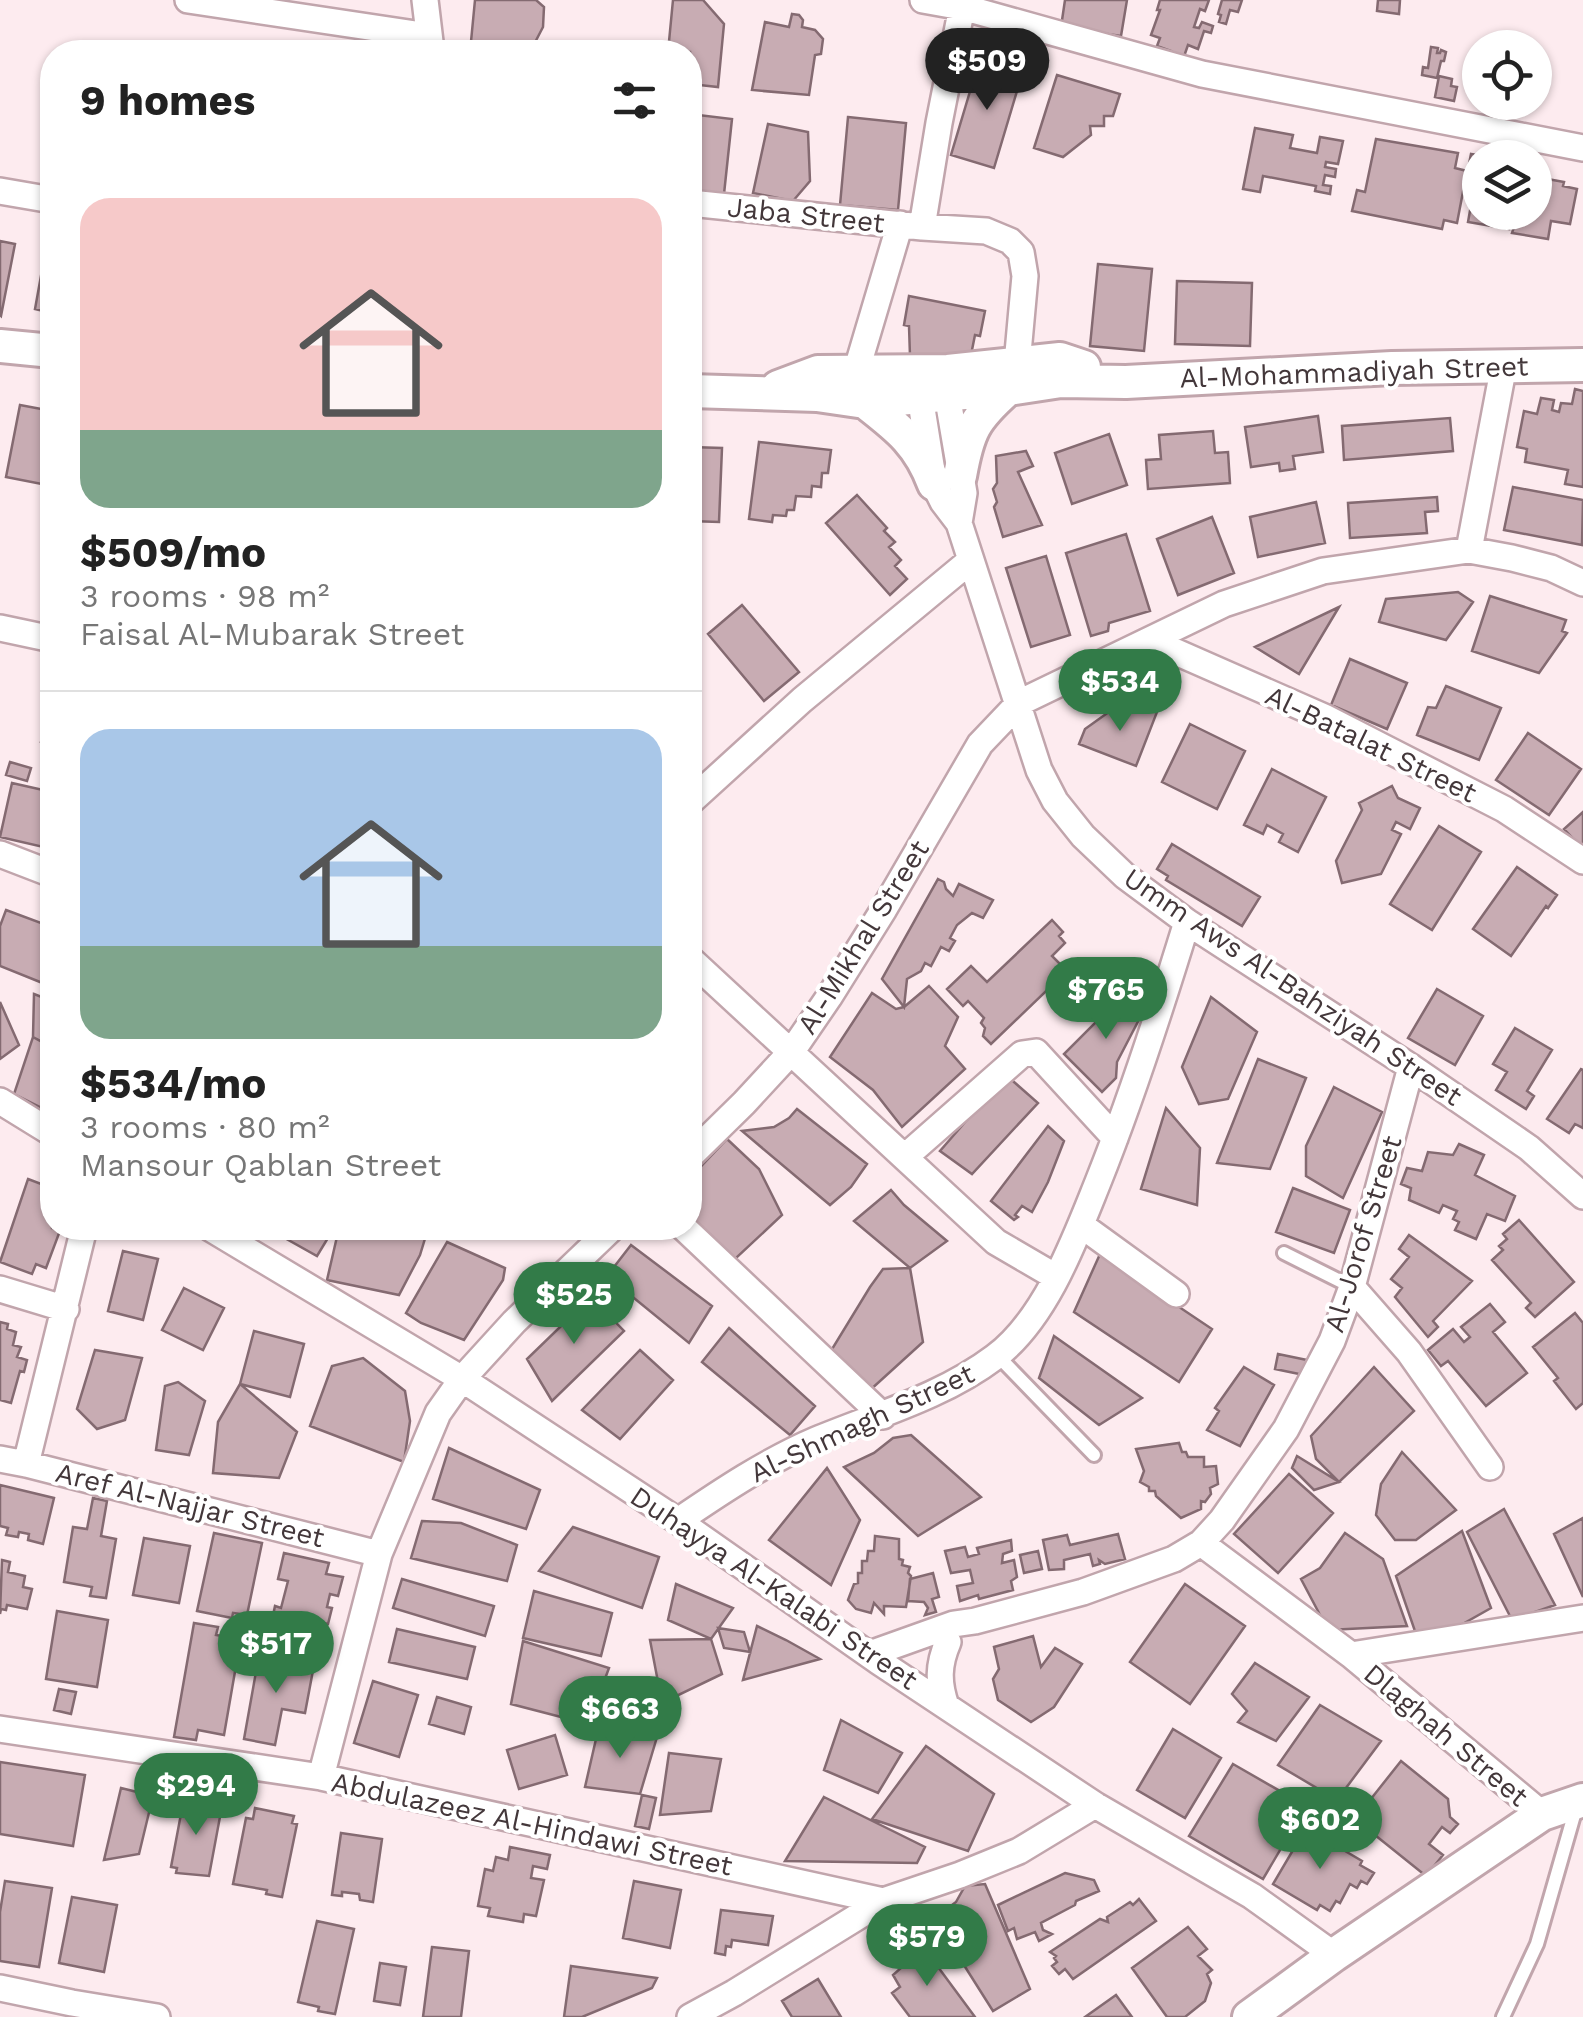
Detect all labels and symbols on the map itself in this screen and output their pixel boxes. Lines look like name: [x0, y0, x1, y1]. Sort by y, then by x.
pin: $509: [928, 28, 1046, 113]
street label: Jaba Street: [726, 190, 886, 240]
street label: Al-Mohammadiyah Street: [1179, 349, 1529, 395]
pin: $534: [1061, 649, 1179, 734]
street label: Al-Batalat Street: [1260, 679, 1482, 810]
street label: Al-Mikhal Street: [790, 834, 936, 1040]
street label: Umm Aws Al-Bahziyah Street: [1118, 861, 1469, 1113]
pin: $765: [1047, 957, 1165, 1042]
street label: Al-Jorof Street: [1317, 1131, 1409, 1336]
pin: $525: [515, 1262, 633, 1347]
street label: Al-Shmagh Street: [745, 1357, 979, 1489]
street label: Aref Al-Najjar Street: [52, 1456, 328, 1554]
street label: Duhayya Al-Kalabi Street: [624, 1479, 924, 1697]
pin: $517: [217, 1611, 335, 1696]
street label: Dlaghah Street: [1357, 1657, 1535, 1813]
pin: $663: [561, 1676, 679, 1761]
pin: $294: [137, 1753, 255, 1838]
street label: Abdulazeez Al-Hindawi Street: [329, 1765, 736, 1883]
pin: $602: [1261, 1787, 1379, 1872]
pin: $579: [868, 1904, 986, 1989]

